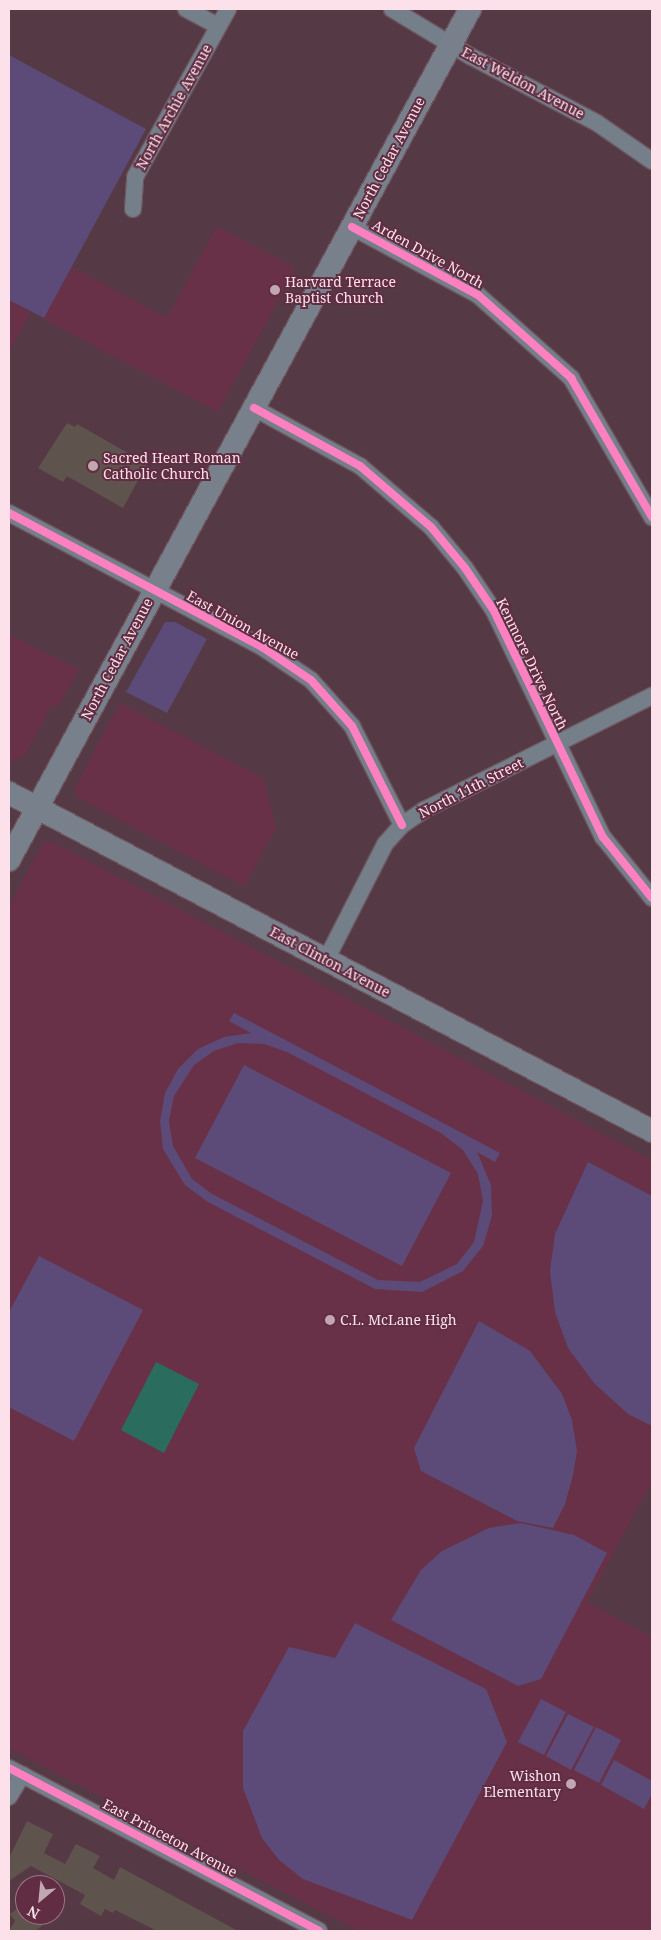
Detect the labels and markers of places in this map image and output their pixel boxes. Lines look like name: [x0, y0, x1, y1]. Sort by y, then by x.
place label: Harvard Terrace Baptist Church: [285, 274, 396, 306]
marker: Harvard Terrace Baptist Church: [269, 284, 281, 296]
place label: Sacred Heart Roman Catholic Church: [103, 450, 241, 482]
marker: Sacred Heart Roman Catholic Church: [87, 460, 99, 472]
place label: C.L. McLane High: [340, 1312, 457, 1328]
marker: C.L. McLane High: [324, 1314, 336, 1326]
place label: Wishon Elementary: [483, 1768, 561, 1800]
marker: Wishon Elementary: [565, 1778, 577, 1790]

